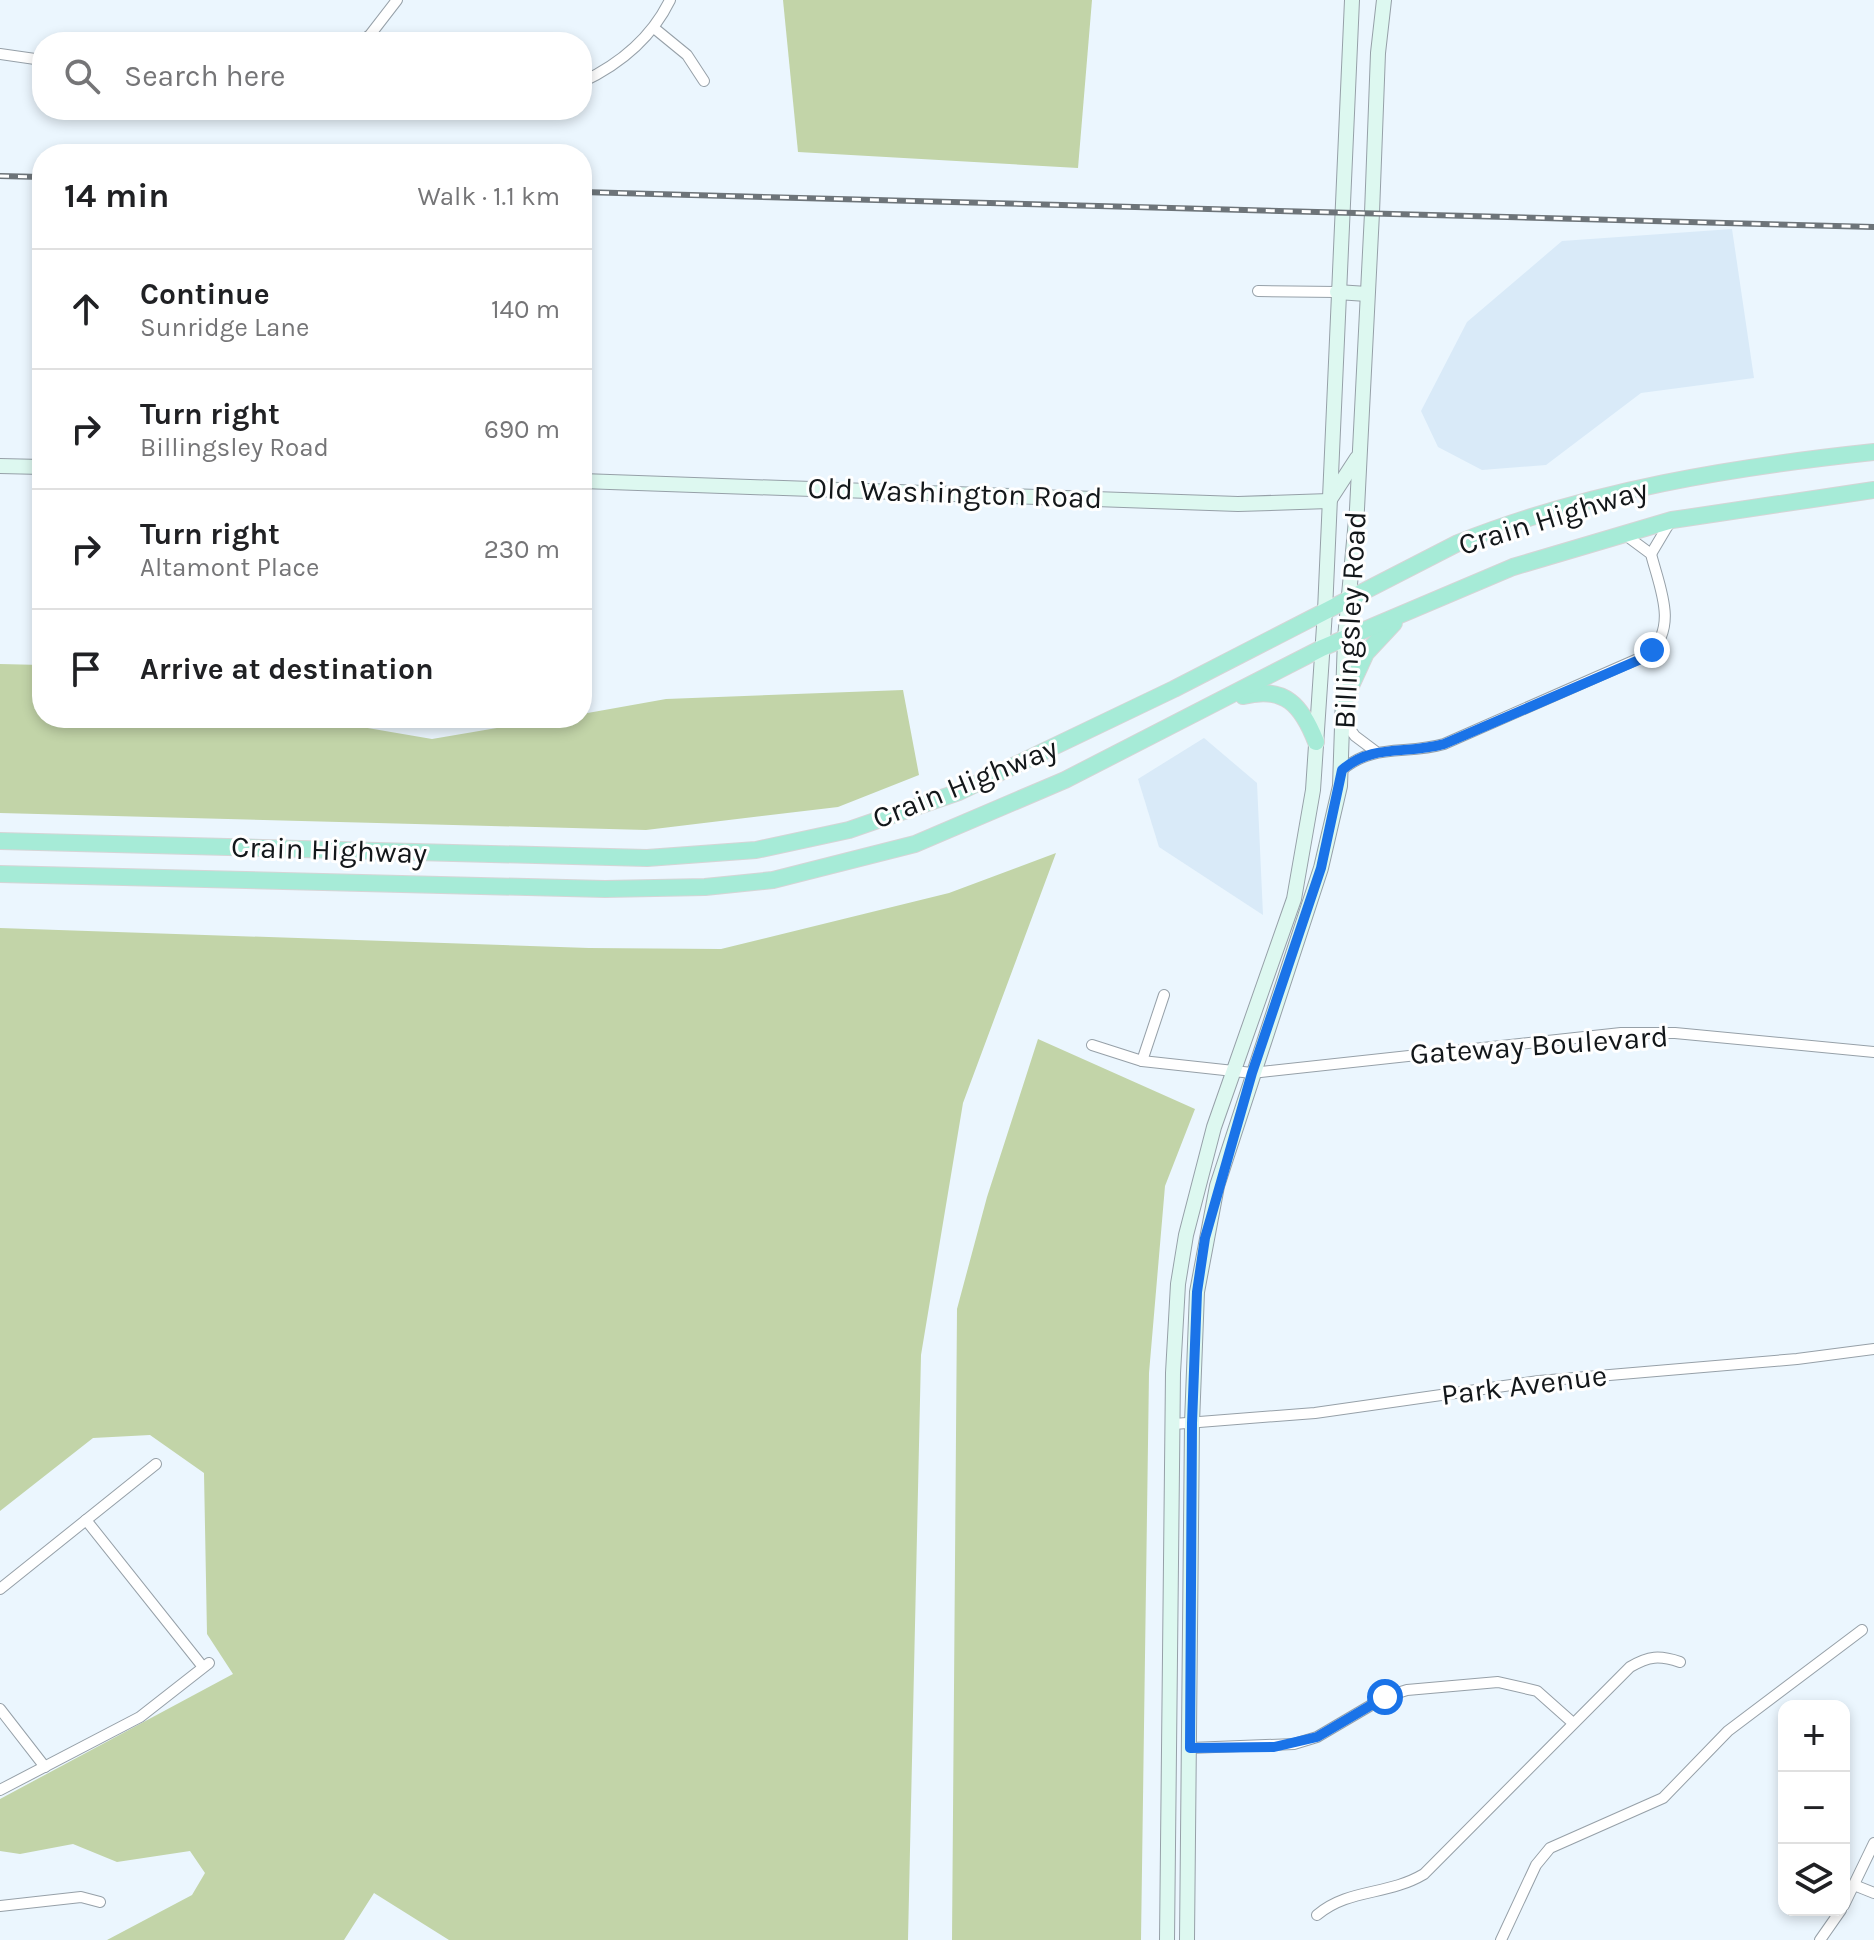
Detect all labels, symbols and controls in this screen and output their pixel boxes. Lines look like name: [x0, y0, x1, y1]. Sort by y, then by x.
search box: [32, 32, 592, 120]
icon: search: [60, 54, 104, 98]
text: Search here: [124, 58, 285, 94]
text: 14 min: [64, 176, 170, 216]
text: Walk · 1.1 km: [417, 181, 560, 212]
text: Continue: [140, 276, 270, 312]
icon: ahead: [64, 287, 108, 331]
text: 140 m: [491, 294, 560, 325]
text: Sunridge Lane: [140, 312, 309, 343]
text: Turn right: [140, 396, 280, 432]
icon: right: [64, 407, 108, 451]
text: 690 m: [484, 414, 560, 445]
text: Billingsley Road: [140, 432, 329, 463]
street label: Old Washington Road: [807, 470, 1103, 516]
street label: Crain Highway: [1454, 471, 1652, 563]
street label: Billingsley Road: [1326, 510, 1374, 730]
text: Turn right: [140, 516, 280, 552]
icon: right: [64, 527, 108, 571]
text: 230 m: [484, 534, 560, 565]
text: Altamont Place: [140, 552, 319, 583]
route end: [1634, 632, 1670, 668]
icon: arrive: [64, 647, 108, 691]
text: Arrive at destination: [140, 651, 434, 687]
street label: Crain Highway: [867, 730, 1063, 836]
street label: Crain Highway: [230, 829, 428, 871]
street label: Gateway Boulevard: [1409, 1018, 1669, 1072]
street label: Park Avenue: [1439, 1357, 1609, 1413]
route start: [1367, 1679, 1403, 1715]
map controls: [1778, 1700, 1850, 1916]
button: +: [1778, 1700, 1850, 1772]
button: −: [1778, 1772, 1850, 1844]
button: layers: [1778, 1844, 1850, 1916]

